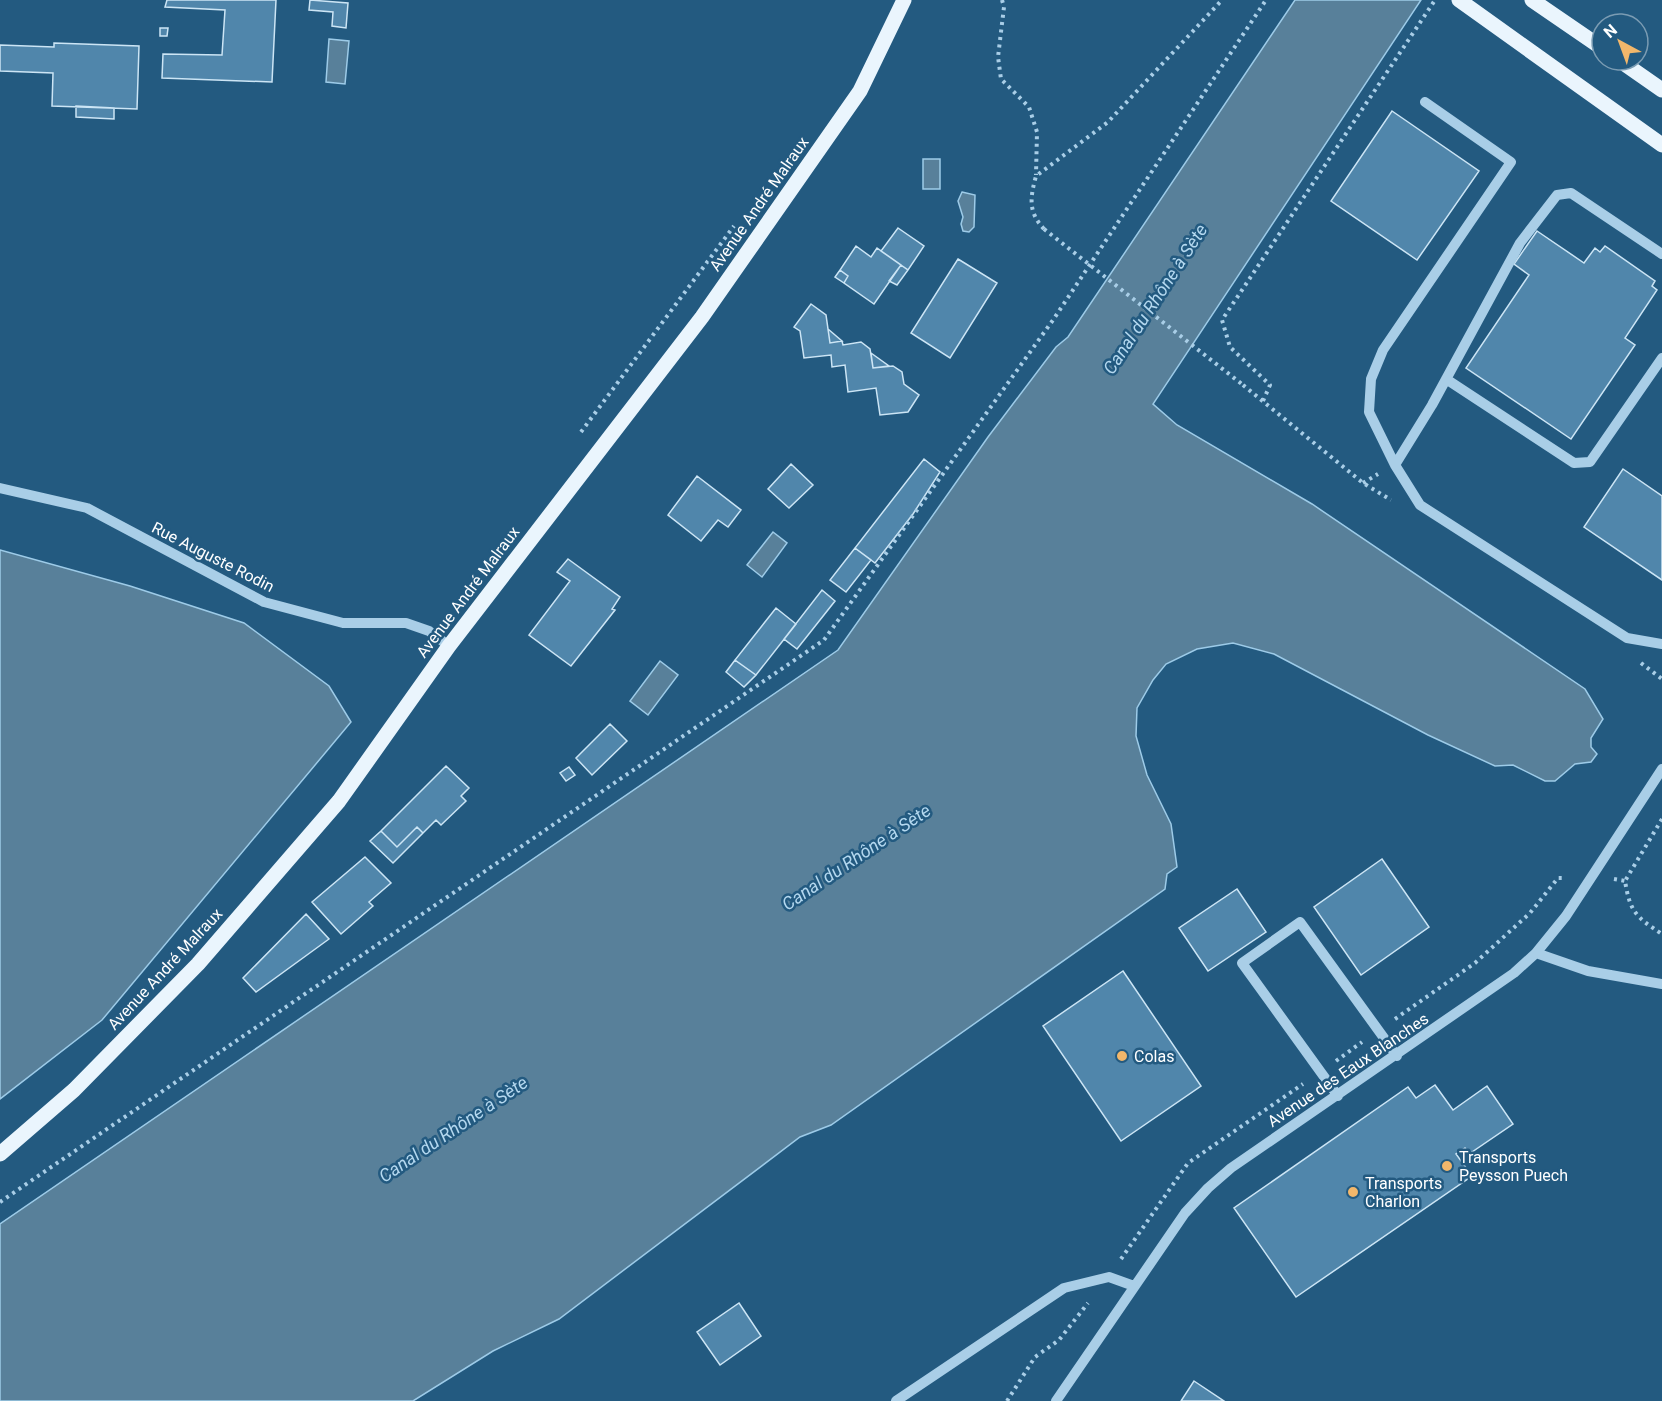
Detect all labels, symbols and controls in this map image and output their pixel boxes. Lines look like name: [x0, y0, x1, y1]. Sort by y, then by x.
north arrow: [1590, 12, 1650, 72]
text: N: [1600, 20, 1621, 42]
street label: Avenue André Malraux: [705, 133, 813, 275]
water label: Canal du Rhône à Sète: [1099, 220, 1211, 378]
street label: Rue Auguste Rodin: [149, 518, 277, 596]
street label: Avenue André Malraux: [412, 523, 524, 661]
water label: Canal du Rhône à Sète: [778, 799, 934, 915]
street label: Avenue André Malraux: [104, 904, 226, 1034]
street label: Avenue des Eaux Blanches: [1264, 1009, 1432, 1131]
place label: Colas: [1134, 1047, 1174, 1066]
marker: Colas: [1115, 1049, 1129, 1063]
water label: Canal du Rhône à Sète: [375, 1071, 531, 1187]
place label: Transports Peysson Puech: [1459, 1148, 1568, 1185]
marker: Transports Peysson Puech: [1440, 1159, 1454, 1173]
place label: Transports Charlon: [1365, 1174, 1442, 1211]
marker: Transports Charlon: [1346, 1185, 1360, 1199]

